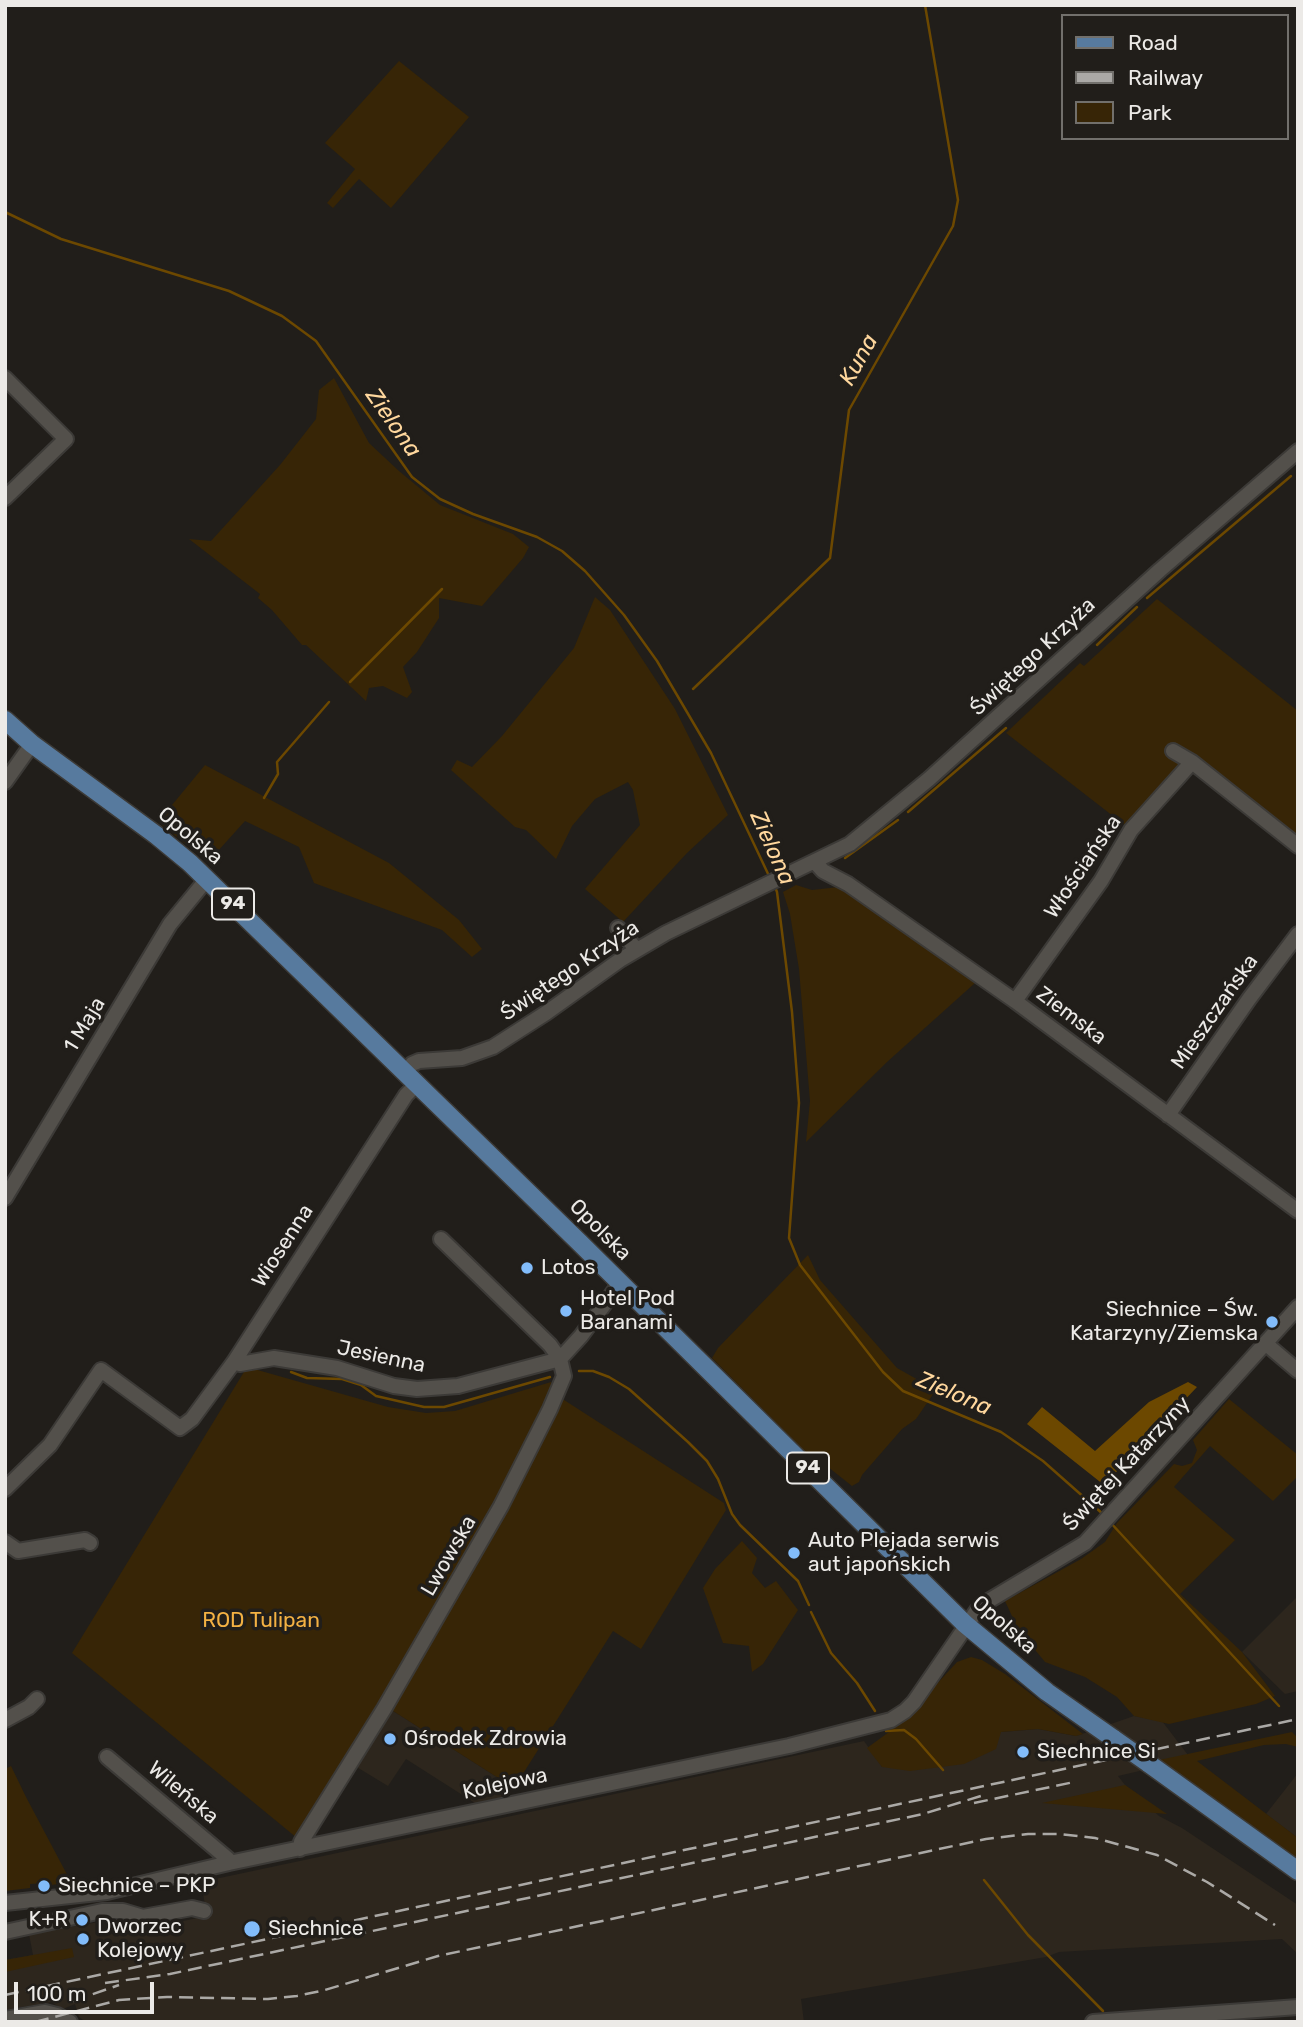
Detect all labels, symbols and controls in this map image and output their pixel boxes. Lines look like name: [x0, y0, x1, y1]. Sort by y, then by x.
legend: [1062, 14, 1289, 140]
text: Road: [1128, 30, 1178, 55]
text: Railway: [1128, 65, 1203, 90]
text: Park: [1128, 100, 1172, 125]
water label: Kuna: [834, 330, 884, 390]
water label: Zielona: [359, 383, 427, 463]
street label: Świętego Krzyża: [965, 593, 1101, 721]
street label: Opolska: [152, 802, 228, 870]
water label: Zielona: [743, 807, 801, 889]
street label: Włościańska: [1039, 811, 1127, 923]
road number: 94: [212, 888, 254, 920]
street label: Świętego Krzyża: [496, 915, 644, 1027]
street label: Mieszczańska: [1166, 950, 1264, 1074]
street label: Ziemska: [1031, 982, 1111, 1050]
street label: 1 Maja: [59, 993, 111, 1057]
street label: Opolska: [564, 1194, 636, 1266]
street label: Wiosenna: [247, 1200, 319, 1292]
place label: Lotos: [541, 1255, 596, 1281]
marker: Lotos: [519, 1260, 535, 1276]
place label: Hotel Pod Baranami: [580, 1286, 675, 1336]
place label: Siechnice – Św. Katarzyny/Ziemska: [1070, 1297, 1258, 1347]
marker: Hotel Pod Baranami: [558, 1303, 574, 1319]
marker: Siechnice – Św. Katarzyny/Ziemska: [1264, 1314, 1280, 1330]
street label: Jesienna: [335, 1335, 427, 1379]
water label: Zielona: [913, 1366, 995, 1422]
street label: Świętej Katarzyny: [1058, 1391, 1196, 1537]
road number: 94: [787, 1452, 829, 1484]
street label: Lwowska: [416, 1511, 482, 1601]
place label: Auto Plejada serwis aut japońskich: [808, 1528, 1000, 1578]
marker: Auto Plejada serwis aut japońskich: [786, 1545, 802, 1561]
street label: Opolska: [967, 1590, 1041, 1660]
park label: ROD Tulipan: [202, 1608, 320, 1634]
place label: Ośrodek Zdrowia: [404, 1726, 567, 1752]
marker: Ośrodek Zdrowia: [382, 1731, 398, 1747]
place label: Siechnice Si: [1037, 1739, 1156, 1765]
marker: Siechnice Si: [1015, 1744, 1031, 1760]
street label: Wileńska: [143, 1756, 223, 1830]
street label: Kolejowa: [460, 1763, 550, 1805]
place label: Siechnice – PKP: [58, 1873, 215, 1899]
marker: Siechnice – PKP: [36, 1878, 52, 1894]
place label: K+R: [29, 1907, 68, 1933]
marker: K+R: [74, 1912, 90, 1928]
place label: Dworzec Kolejowy: [97, 1914, 183, 1964]
place label: Siechnice: [268, 1916, 363, 1942]
marker: Siechnice: [242, 1919, 262, 1939]
marker: Dworzec Kolejowy: [75, 1931, 91, 1947]
scale bar: [18, 1968, 158, 2012]
text: 100 m: [27, 1981, 86, 2006]

